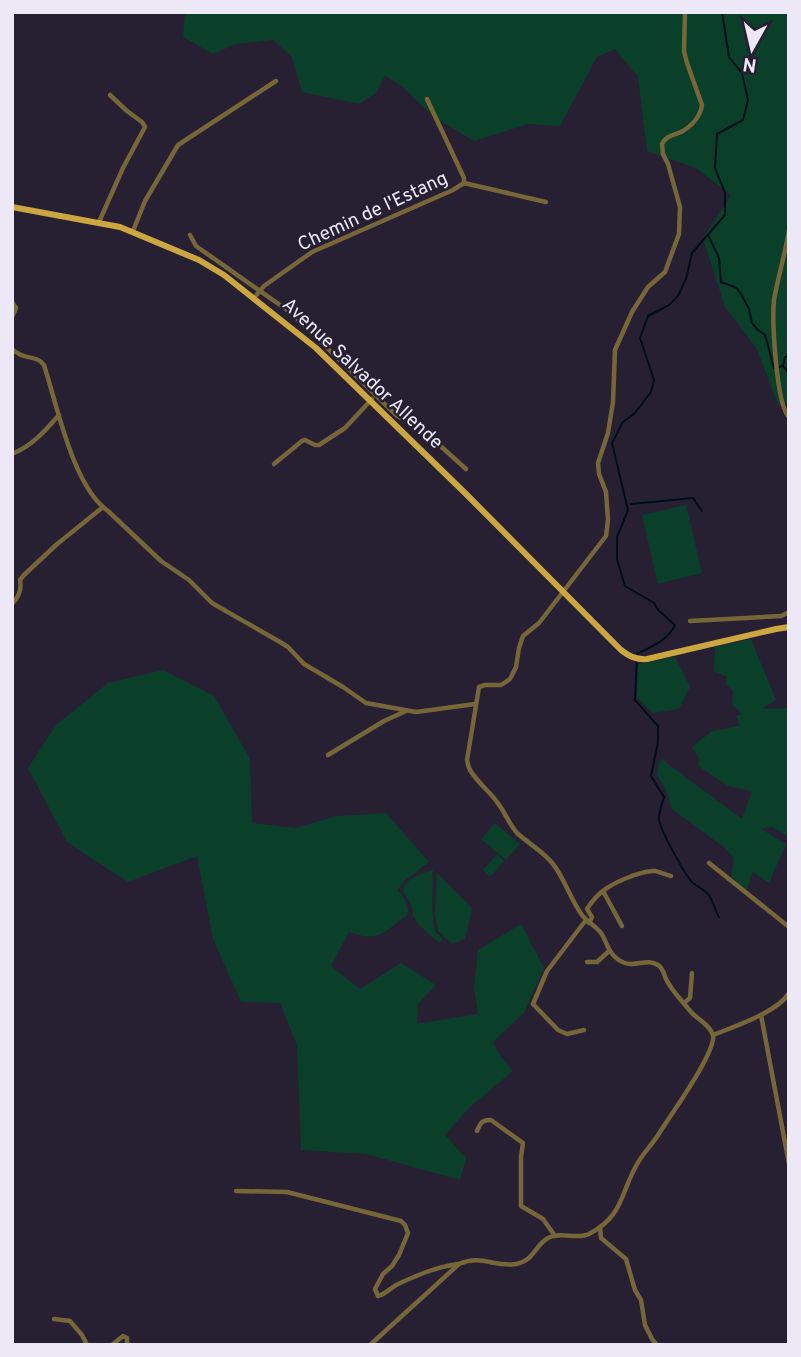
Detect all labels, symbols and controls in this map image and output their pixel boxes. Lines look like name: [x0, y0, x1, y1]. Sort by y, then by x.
north arrow: [717, 14, 787, 84]
text: N: [741, 51, 758, 77]
street label: Chemin de l'Estang: [294, 167, 452, 257]
street label: Avenue Salvador Allende: [277, 293, 447, 455]

